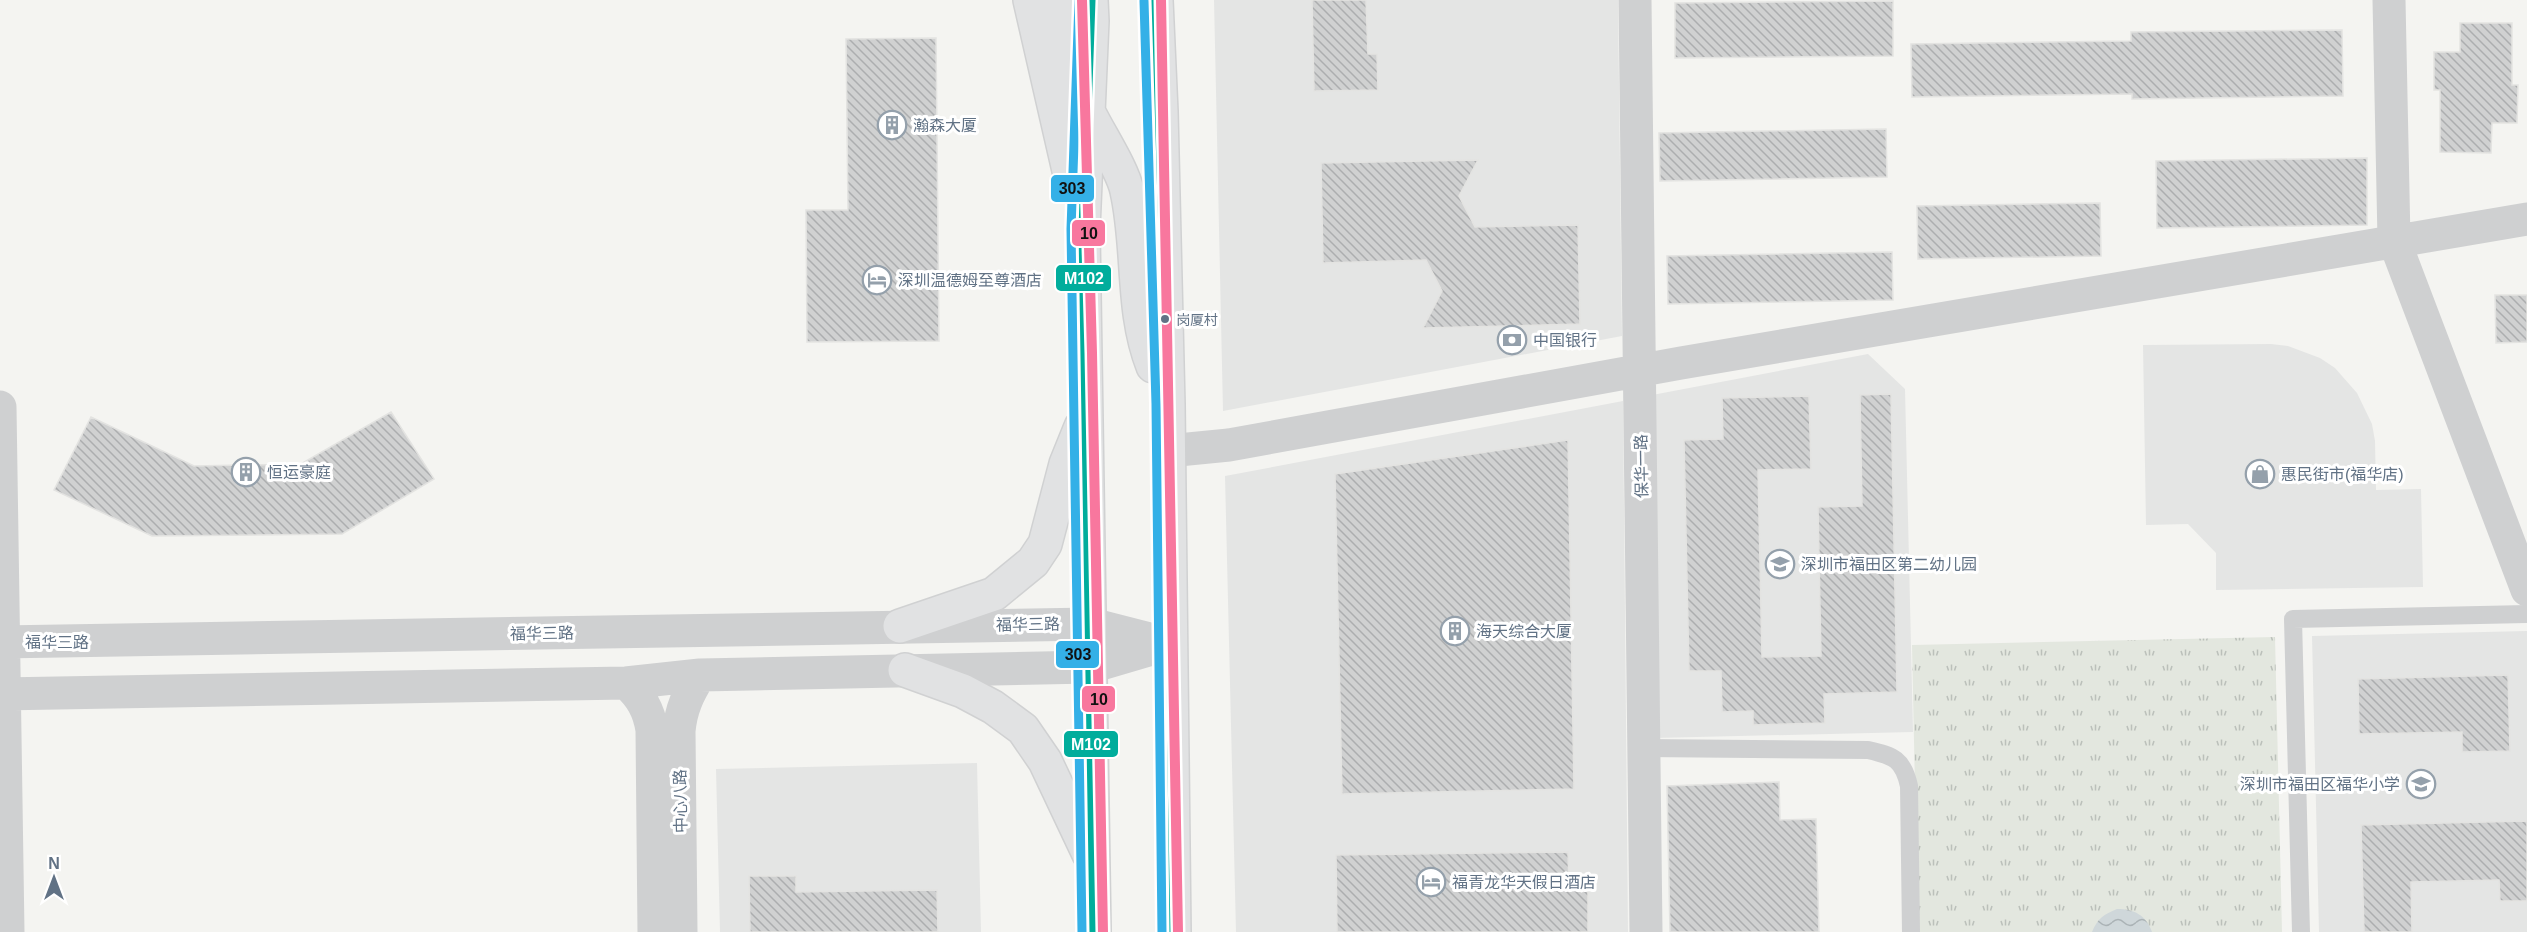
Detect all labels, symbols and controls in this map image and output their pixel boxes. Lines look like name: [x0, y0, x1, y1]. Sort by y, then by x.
building icon: 瀚森大厦: [876, 109, 908, 141]
place label: 瀚森大厦: [913, 117, 977, 134]
line badge: 303: [1050, 174, 1095, 203]
text: 303: [1059, 180, 1085, 197]
line badge: 10: [1071, 219, 1106, 247]
text: 10: [1080, 225, 1098, 242]
hotel icon: 深圳温德姆至尊酒店: [861, 264, 893, 296]
line badge: M102: [1055, 264, 1112, 292]
text: M102: [1064, 270, 1104, 287]
place label: 深圳温德姆至尊酒店: [898, 272, 1042, 289]
place label: 岗厦村: [1176, 312, 1218, 328]
marker: 岗厦村: [1159, 313, 1171, 325]
bank icon: 中国银行: [1496, 324, 1528, 356]
place label: 中国银行: [1533, 332, 1597, 349]
street label: 保华一路: [1632, 434, 1651, 498]
building icon: 恒运豪庭: [230, 456, 262, 488]
shop icon: 惠民街市(福华店): [2244, 458, 2276, 490]
place label: 恒运豪庭: [267, 464, 331, 481]
place label: 惠民街市(福华店): [2281, 466, 2404, 483]
school or university icon: 深圳市福田区第二幼儿园: [1764, 548, 1796, 580]
place label: 深圳市福田区第二幼儿园: [1801, 556, 1977, 573]
street label: 福华三路: [996, 615, 1060, 634]
building icon: 海天综合大厦: [1439, 615, 1471, 647]
place label: 海天综合大厦: [1476, 623, 1572, 640]
street label: 福华三路: [510, 624, 574, 643]
street label: 福华三路: [25, 634, 89, 651]
line badge: 303: [1055, 640, 1100, 669]
text: 303: [1065, 646, 1091, 663]
line badge: 10: [1081, 685, 1116, 713]
text: 10: [1090, 691, 1108, 708]
line badge: M102: [1063, 730, 1119, 758]
text: M102: [1071, 736, 1111, 753]
school or university icon: 深圳市福田区福华小学: [2405, 768, 2437, 800]
street label: 中心八路: [671, 769, 690, 833]
place label: 深圳市福田区福华小学: [2240, 776, 2400, 793]
north arrow: [24, 848, 84, 908]
text: N: [48, 855, 60, 872]
hotel icon: 福青龙华天假日酒店: [1415, 866, 1447, 898]
place label: 福青龙华天假日酒店: [1452, 874, 1596, 891]

